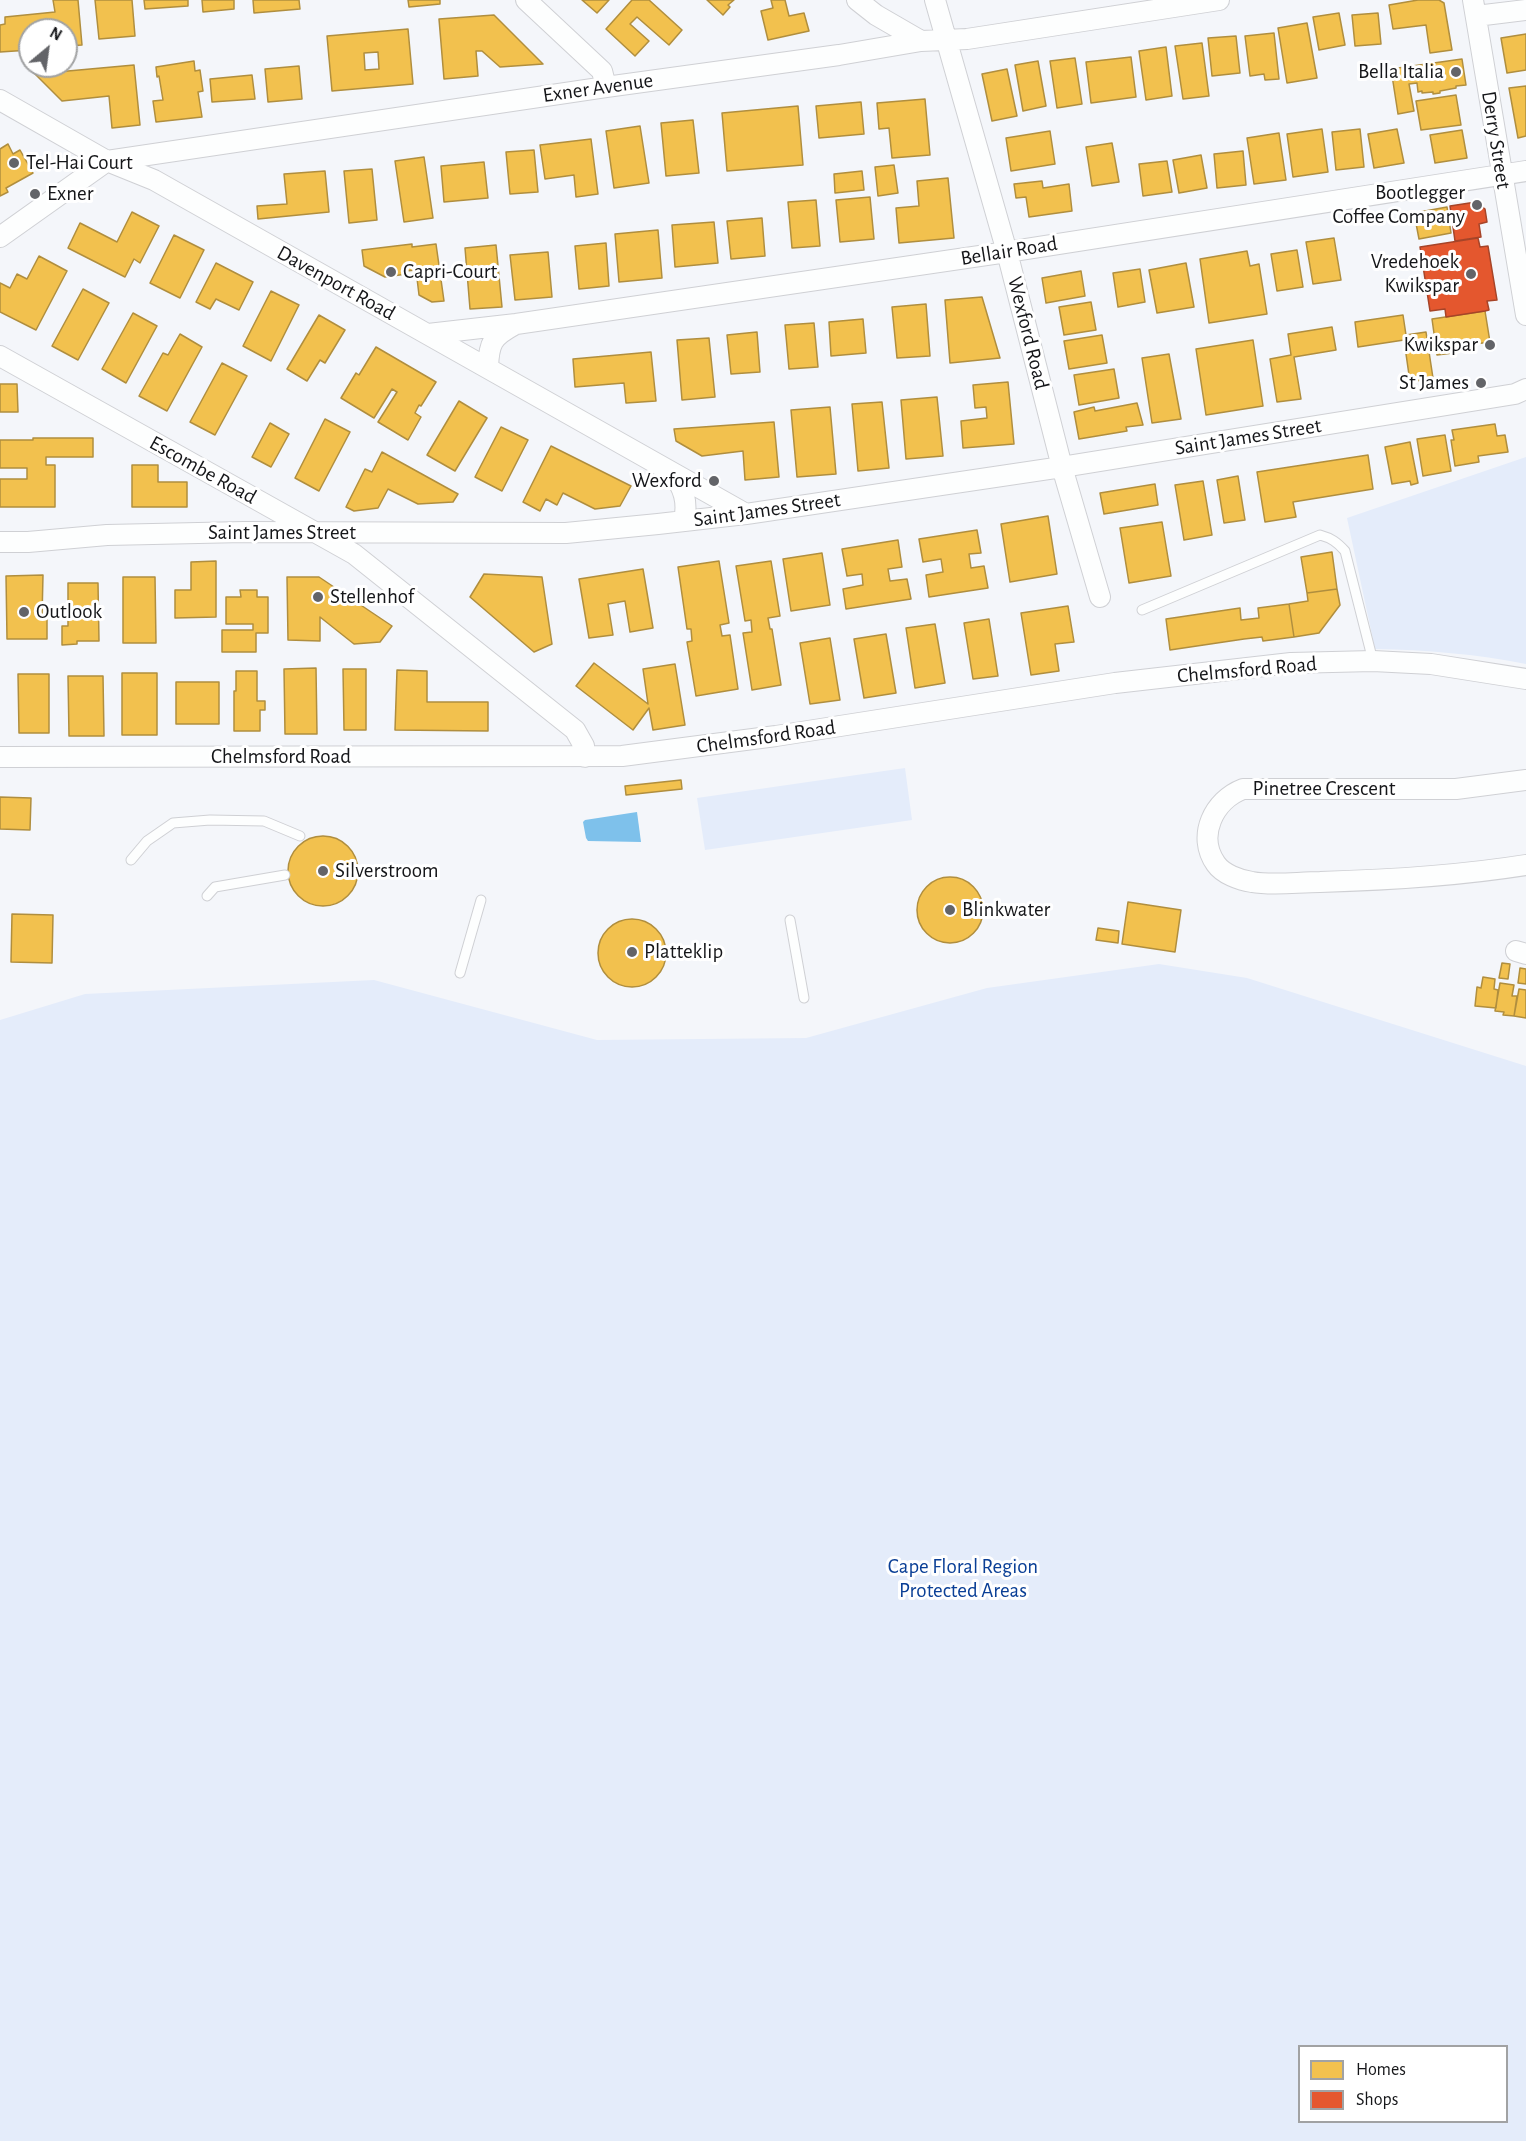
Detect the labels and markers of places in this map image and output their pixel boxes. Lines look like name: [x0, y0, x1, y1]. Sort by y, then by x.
place label: Bella Italia: [1358, 59, 1444, 85]
marker: Bella Italia: [1449, 65, 1463, 79]
place label: Tel-Hai Court: [26, 150, 133, 176]
marker: Tel-Hai Court: [7, 156, 21, 170]
place label: Bootlegger Coffee Company: [1332, 180, 1465, 230]
place label: Exner: [47, 181, 94, 207]
marker: Exner: [28, 187, 42, 201]
marker: Bootlegger Coffee Company: [1470, 198, 1484, 212]
place label: Vredehoek Kwikspar: [1371, 249, 1459, 299]
place label: Capri-Court: [403, 259, 497, 285]
marker: Capri-Court: [384, 265, 398, 279]
marker: Vredehoek Kwikspar: [1464, 267, 1478, 281]
place label: Kwikspar: [1404, 332, 1478, 358]
marker: Kwikspar: [1483, 338, 1497, 352]
place label: St James: [1399, 370, 1469, 396]
marker: St James: [1474, 376, 1488, 390]
place label: Wexford: [632, 468, 702, 494]
marker: Wexford: [707, 474, 721, 488]
place label: Stellenhof: [330, 584, 414, 610]
marker: Stellenhof: [311, 590, 325, 604]
place label: Outlook: [36, 599, 102, 625]
marker: Outlook: [17, 605, 31, 619]
place label: Silverstroom: [335, 858, 439, 884]
marker: Silverstroom: [316, 864, 330, 878]
place label: Blinkwater: [962, 897, 1050, 923]
marker: Blinkwater: [943, 903, 957, 917]
place label: Platteklip: [644, 939, 723, 965]
marker: Platteklip: [625, 945, 639, 959]

